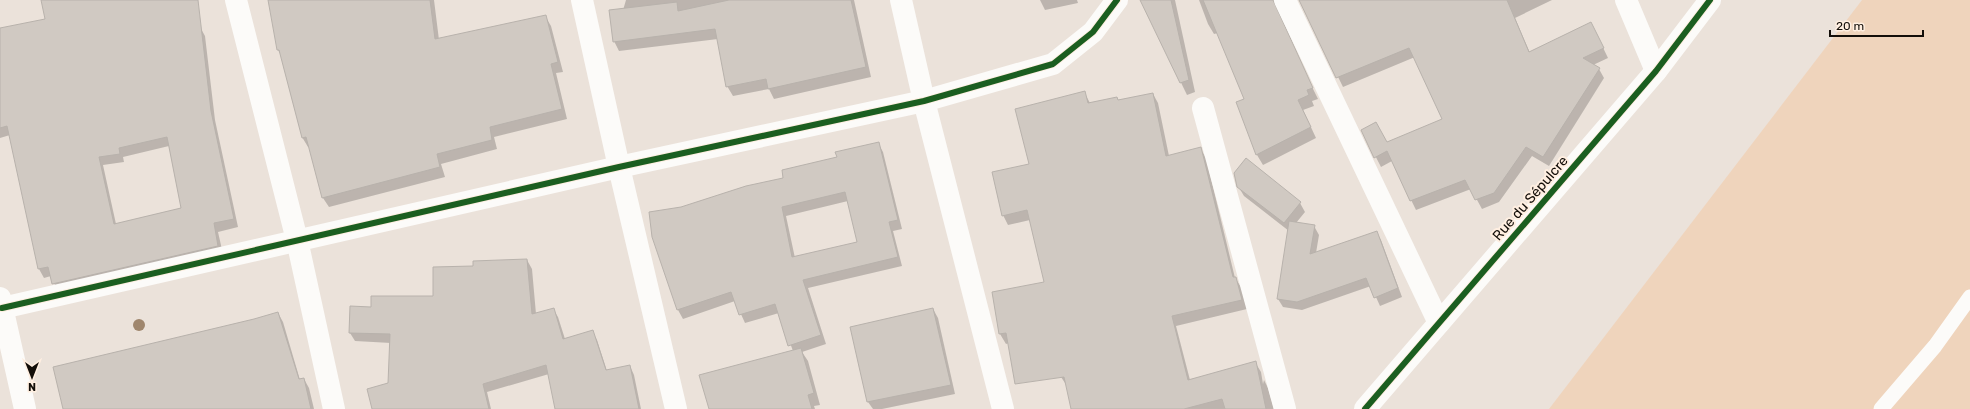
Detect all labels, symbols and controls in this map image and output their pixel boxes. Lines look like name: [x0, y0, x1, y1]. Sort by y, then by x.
scale bar: [1830, 12, 1923, 38]
text: 20 m: [1836, 19, 1864, 33]
street label: Rue du Sépulcre: [1489, 152, 1572, 244]
north arrow: [12, 357, 52, 397]
text: N: [28, 380, 36, 393]

